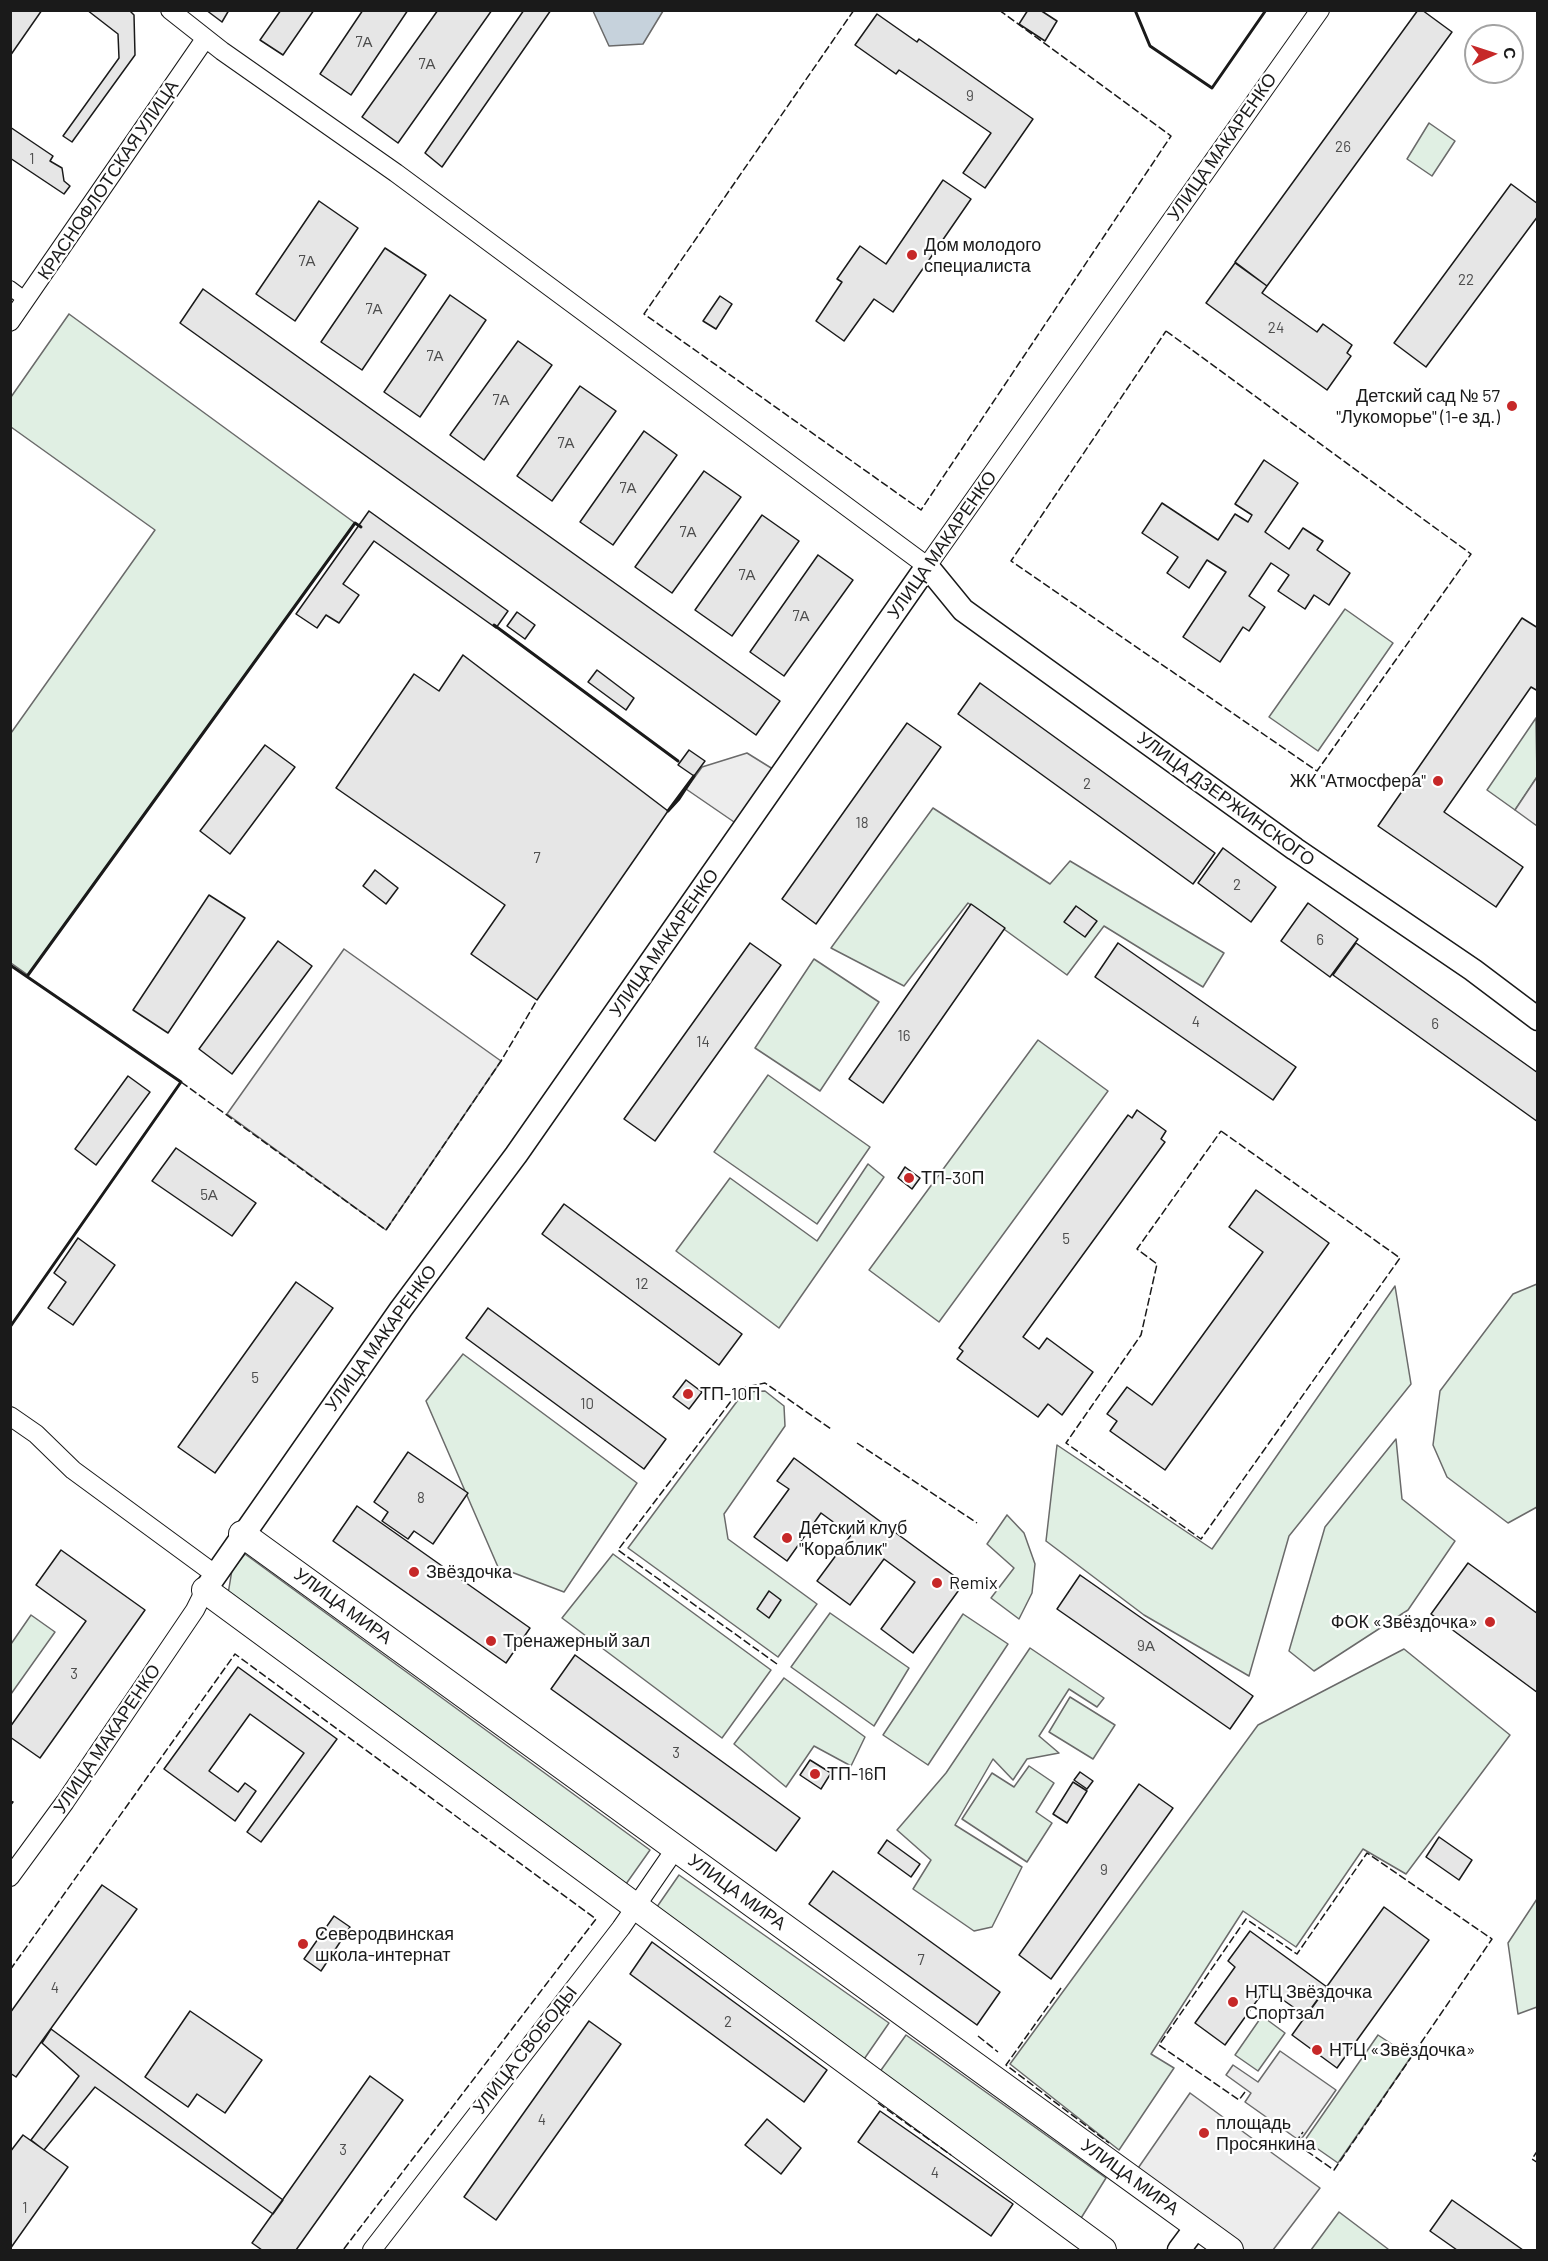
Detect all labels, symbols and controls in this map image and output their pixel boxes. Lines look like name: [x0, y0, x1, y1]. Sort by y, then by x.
north arrow: [1464, 24, 1524, 84]
house number: 7А: [355, 33, 373, 51]
text: С: [1501, 47, 1520, 59]
house number: 7А: [418, 55, 436, 73]
street label: УЛИЦА МАКАРЕНКО: [1163, 69, 1281, 225]
street label: КРАСНОФЛОТСКАЯ УЛИЦА: [33, 76, 183, 284]
house number: 9: [966, 87, 974, 105]
house number: 26: [1335, 138, 1351, 156]
house number: 1: [29, 150, 35, 168]
place label: Дом молодого специалиста: [924, 234, 1041, 276]
marker: Дом молодого специалиста: [905, 248, 919, 262]
house number: 7А: [298, 252, 316, 270]
house number: 22: [1458, 271, 1474, 289]
house number: 7А: [365, 300, 383, 318]
house number: 24: [1268, 319, 1284, 337]
house number: 7А: [426, 347, 444, 365]
place label: Детский сад № 57 "Лукоморье" (1-е зд.): [1336, 385, 1500, 428]
house number: 7А: [492, 391, 510, 409]
marker: Детский сад № 57 "Лукоморье" (1-е зд.): [1505, 399, 1519, 413]
house number: 7А: [557, 434, 575, 452]
street label: УЛИЦА МАКАРЕНКО: [883, 467, 1001, 623]
house number: 7А: [619, 479, 637, 497]
house number: 7А: [679, 523, 697, 541]
house number: 7А: [738, 566, 756, 584]
house number: 7А: [792, 607, 810, 625]
street label: УЛИЦА ДЗЕРЖИНСКОГО: [1133, 727, 1319, 871]
place label: ЖК "Атмосфера": [1290, 770, 1426, 792]
marker: ЖК "Атмосфера": [1431, 774, 1445, 788]
house number: 2: [1083, 775, 1091, 793]
house number: 18: [855, 814, 869, 832]
house number: 7: [533, 849, 541, 867]
street label: УЛИЦА МАКАРЕНКО: [605, 865, 723, 1021]
house number: 2: [1233, 876, 1241, 894]
house number: 6: [1316, 931, 1324, 949]
house number: 4: [1192, 1013, 1200, 1031]
house number: 6: [1431, 1015, 1439, 1033]
house number: 16: [898, 1027, 910, 1045]
house number: 14: [696, 1033, 710, 1051]
place label: ТП-30П: [921, 1167, 984, 1189]
marker: ТП-30П: [902, 1171, 916, 1185]
house number: 5А: [200, 1186, 218, 1204]
house number: 5: [1062, 1230, 1070, 1248]
street label: УЛИЦА МАКАРЕНКО: [321, 1261, 441, 1415]
house number: 12: [635, 1275, 649, 1293]
house number: 5: [251, 1369, 259, 1387]
place label: ТП-10П: [700, 1383, 760, 1405]
marker: ТП-10П: [681, 1387, 695, 1401]
house number: 10: [580, 1395, 594, 1413]
house number: 8: [417, 1489, 425, 1507]
place label: Детский клуб "Кораблик": [799, 1517, 907, 1559]
marker: Детский клуб "Кораблик": [780, 1531, 794, 1545]
place label: Звёздочка: [426, 1561, 512, 1583]
street label: УЛИЦА МИРА: [290, 1563, 396, 1649]
marker: Звёздочка: [407, 1565, 421, 1579]
place label: Remix: [949, 1572, 998, 1594]
marker: Remix: [930, 1576, 944, 1590]
place label: ФОК «Звёздочка»: [1331, 1611, 1478, 1633]
marker: ФОК «Звёздочка»: [1483, 1615, 1497, 1629]
place label: Тренажерный зал: [503, 1630, 650, 1652]
marker: Тренажерный зал: [484, 1634, 498, 1648]
house number: 9А: [1137, 1637, 1155, 1655]
street label: УЛИЦА МАКАРЕНКО: [49, 1660, 165, 1818]
house number: 3: [70, 1665, 78, 1683]
house number: 3: [672, 1744, 680, 1762]
place label: ТП-16П: [827, 1763, 887, 1785]
marker: ТП-16П: [808, 1767, 822, 1781]
street label: УЛИЦА МИРА: [684, 1849, 790, 1935]
house number: 9: [1100, 1861, 1108, 1879]
place label: Северодвинская школа-интернат: [315, 1923, 454, 1966]
marker: Северодвинская школа-интернат: [296, 1937, 310, 1951]
house number: 7: [917, 1951, 925, 1969]
house number: 4: [51, 1979, 59, 1997]
place label: НТЦ Звёздочка Спортзал: [1245, 1981, 1372, 2024]
street label: УЛИЦА СВОБОДЫ: [468, 1982, 582, 2118]
marker: НТЦ Звёздочка Спортзал: [1226, 1995, 1240, 2009]
house number: 2: [724, 2013, 732, 2031]
place label: НТЦ «Звёздочка»: [1329, 2039, 1475, 2061]
marker: НТЦ «Звёздочка»: [1310, 2043, 1324, 2057]
house number: 4: [538, 2111, 546, 2129]
place label: площадь Просянкина: [1216, 2112, 1316, 2154]
marker: площадь Просянкина: [1197, 2126, 1211, 2140]
street label: УЛИЦА МИРА: [1077, 2134, 1183, 2220]
house number: 3: [339, 2141, 347, 2159]
house number: 4: [931, 2164, 939, 2182]
house number: 1: [22, 2199, 28, 2217]

